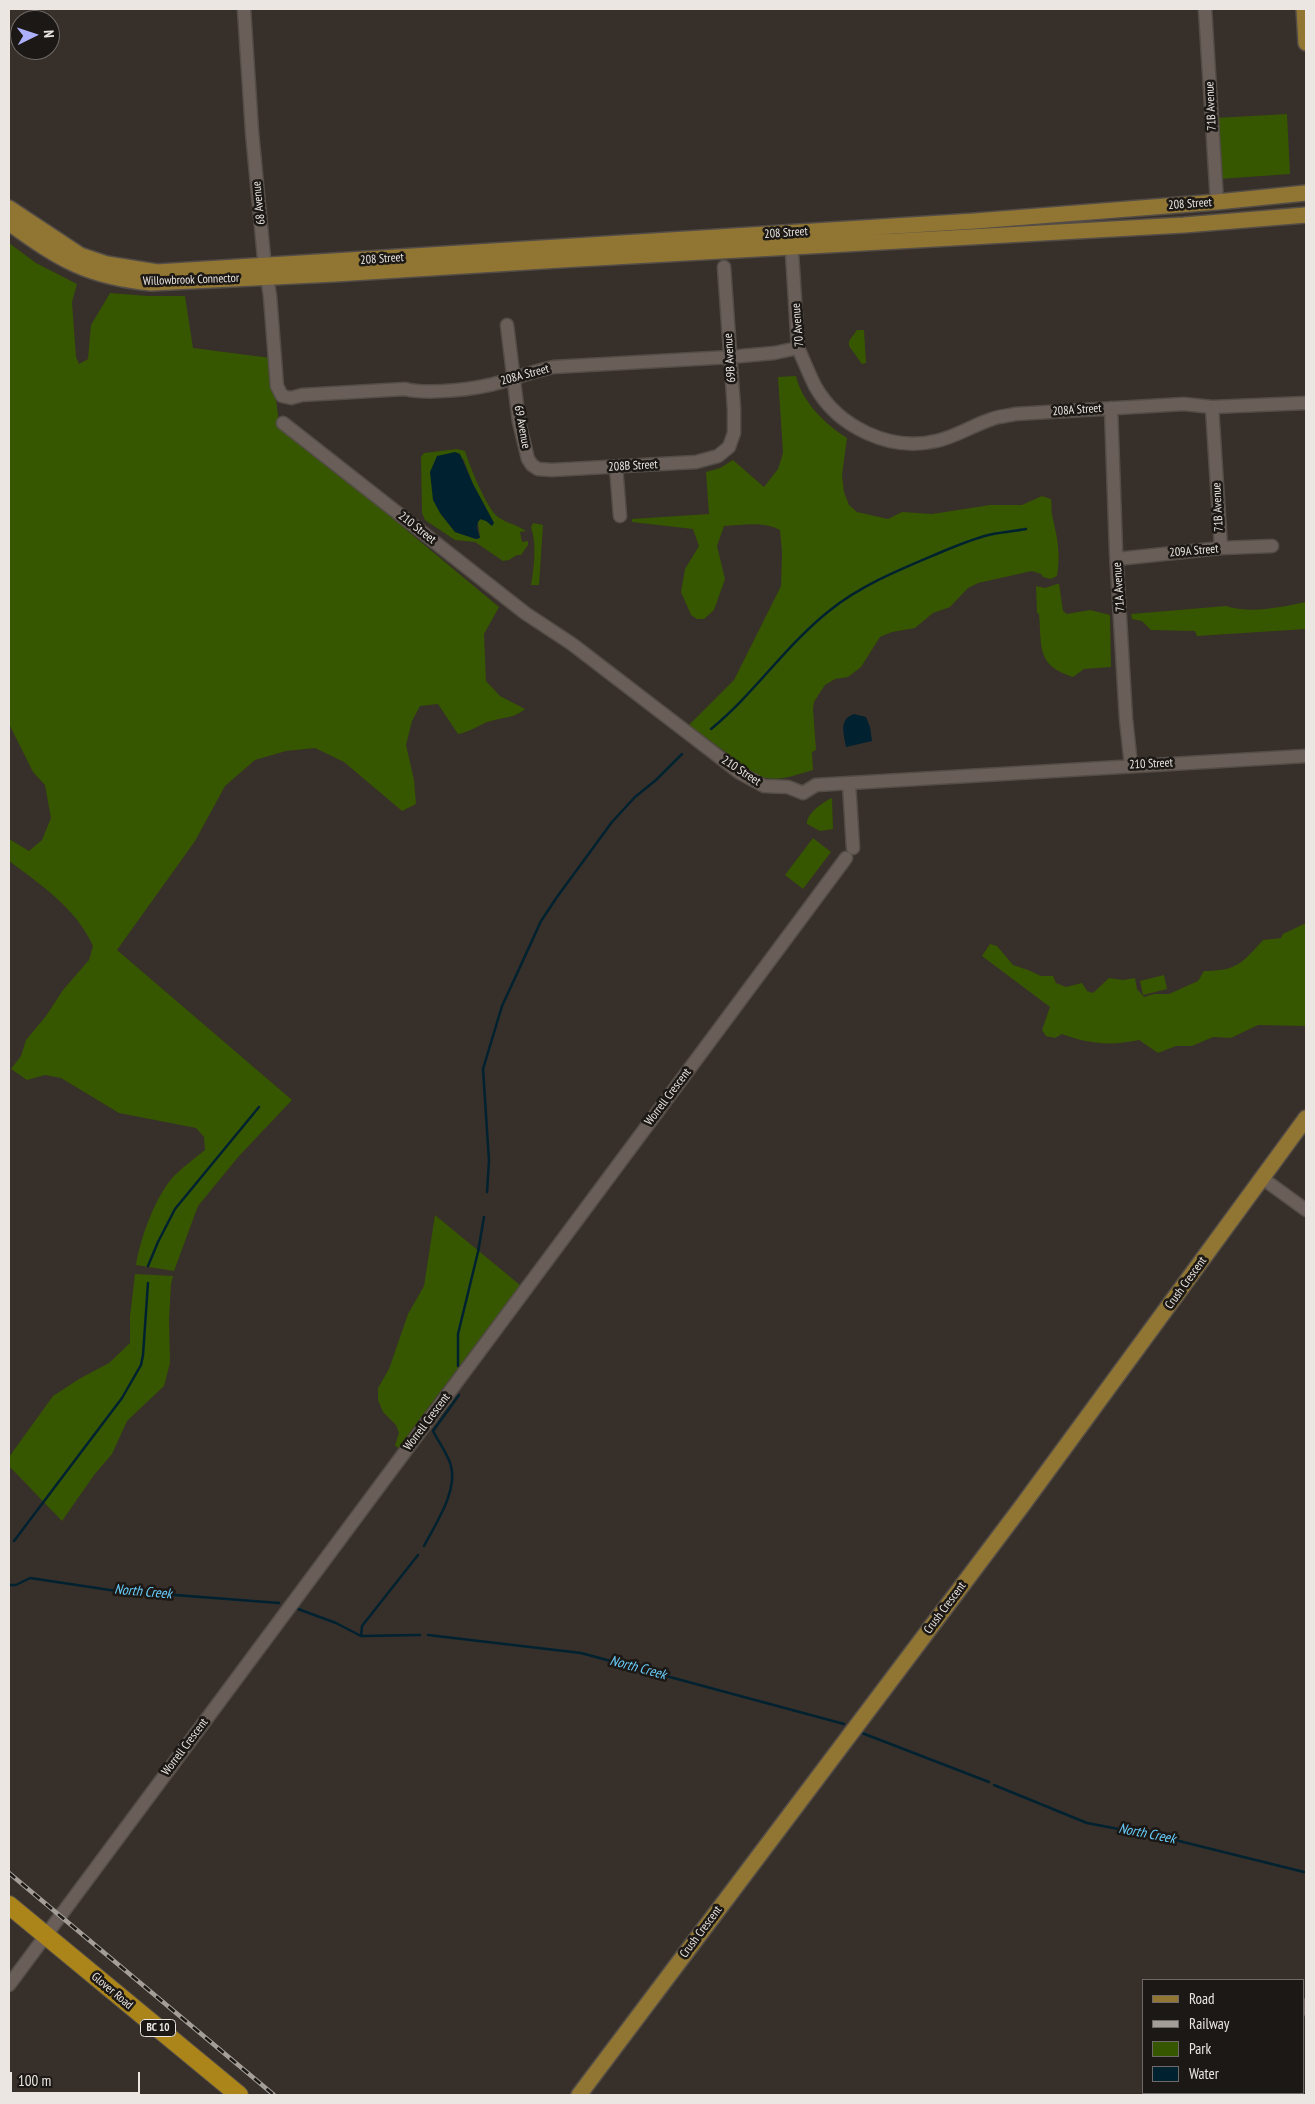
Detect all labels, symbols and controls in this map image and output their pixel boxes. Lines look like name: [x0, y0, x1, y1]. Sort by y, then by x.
north arrow: [10, 10, 60, 60]
text: N: [40, 30, 58, 38]
street label: 71B Avenue: [1203, 81, 1219, 131]
street label: 68 Avenue: [250, 181, 268, 225]
street label: 208 Street: [1168, 195, 1212, 213]
street label: 208 Street: [764, 224, 808, 242]
street label: 208 Street: [360, 250, 404, 268]
street label: Willowbrook Connector: [143, 271, 239, 289]
street label: 70 Avenue: [789, 303, 807, 347]
street label: 69B Avenue: [721, 333, 739, 383]
street label: 208A Street: [499, 362, 551, 388]
street label: 208A Street: [1052, 401, 1102, 419]
street label: 69 Avenue: [511, 404, 533, 450]
street label: 208B Street: [608, 458, 658, 474]
street label: 71B Avenue: [1210, 482, 1226, 532]
street label: 210 Street: [395, 509, 439, 547]
street label: 209A Street: [1169, 542, 1219, 560]
street label: 71A Avenue: [1110, 562, 1128, 612]
street label: 210 Street: [719, 753, 763, 789]
street label: 210 Street: [1129, 756, 1173, 772]
street label: Worrell Crescent: [642, 1066, 694, 1128]
street label: Crush Crescent: [1162, 1254, 1210, 1312]
street label: Worrell Crescent: [401, 1391, 453, 1453]
street label: Crush Crescent: [921, 1579, 969, 1637]
water label: North Creek: [114, 1581, 172, 1603]
water label: North Creek: [608, 1652, 668, 1684]
street label: Worrell Crescent: [159, 1716, 211, 1778]
water label: North Creek: [1117, 1820, 1177, 1848]
street label: Crush Crescent: [677, 1903, 725, 1961]
street label: Glover Road: [88, 1970, 136, 2012]
legend: [1142, 1979, 1305, 2094]
text: Road: [1189, 1989, 1215, 2008]
text: Railway: [1189, 2014, 1229, 2033]
road number: BC 10: [140, 2020, 176, 2036]
text: Park: [1189, 2039, 1211, 2058]
scale bar: [12, 2062, 142, 2094]
text: Water: [1189, 2064, 1219, 2083]
text: 100 m: [18, 2071, 51, 2090]

